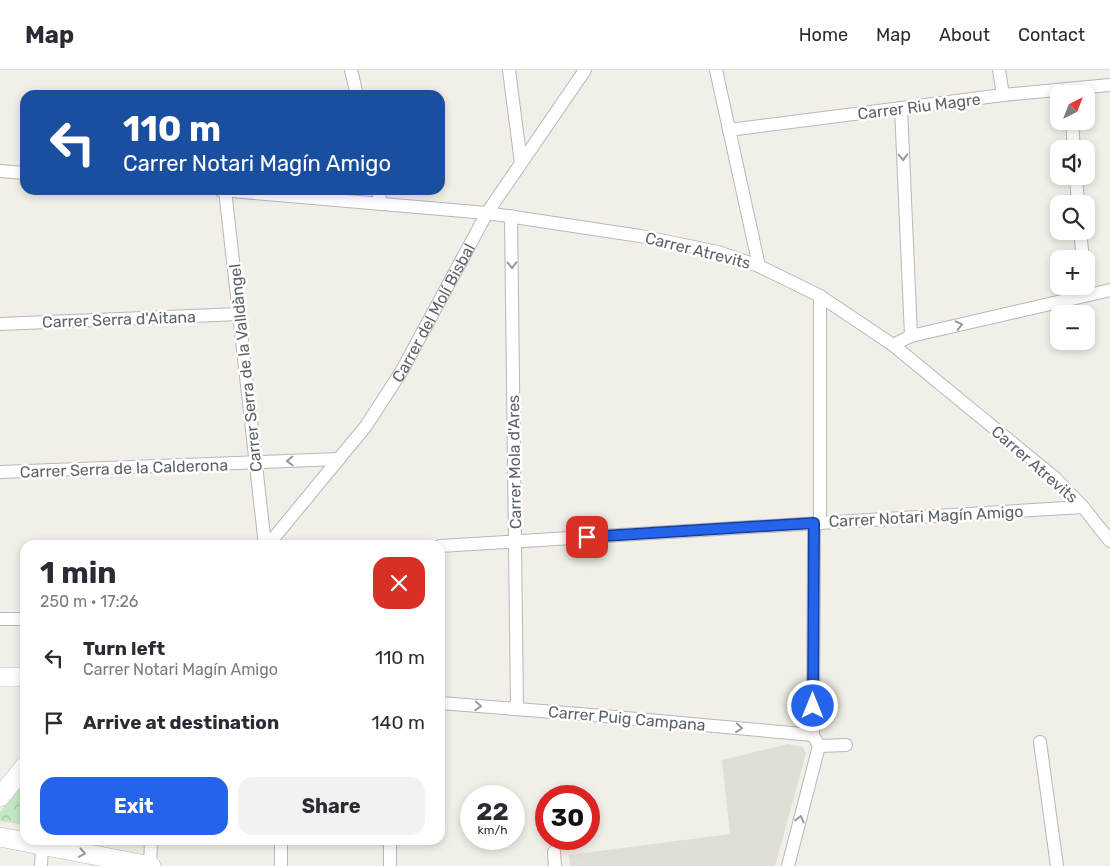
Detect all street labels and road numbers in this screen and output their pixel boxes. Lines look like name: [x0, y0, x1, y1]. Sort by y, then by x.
street label: Carrer Riu Magre: [856, 90, 982, 123]
street label: Carrer Atrevits: [643, 228, 753, 273]
street label: Carrer del Molí Bisbal: [388, 240, 479, 386]
street label: Carrer Serra de la Valldàngel: [225, 263, 266, 473]
street label: Carrer Serra d'Aitana: [42, 307, 196, 332]
street label: Carrer Mola d'Ares: [504, 395, 525, 529]
street label: Carrer Atrevits: [988, 422, 1082, 507]
street label: Carrer Serra de la Calderona: [20, 455, 228, 482]
street label: Carrer Notari Magín Amigo: [828, 502, 1024, 531]
street label: Carrer Puig Campana: [547, 702, 706, 735]

